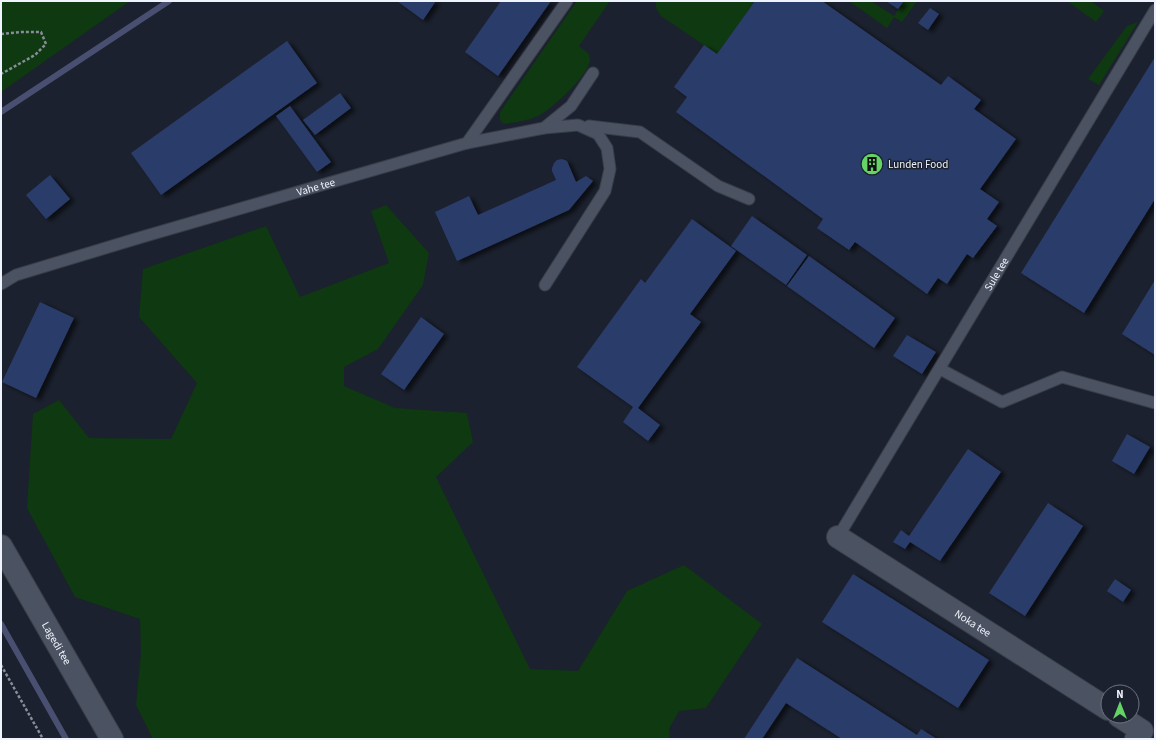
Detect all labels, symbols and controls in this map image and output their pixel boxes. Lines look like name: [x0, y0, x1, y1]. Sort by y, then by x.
building icon: Lunden Food: [859, 151, 885, 177]
place label: Lunden Food: [888, 157, 948, 172]
street label: Vahe tee: [295, 174, 337, 200]
street label: Sule tee: [981, 254, 1013, 294]
street label: Noka tee: [951, 606, 994, 641]
street label: Lagedi tee: [38, 619, 75, 668]
north arrow: [1100, 684, 1140, 724]
text: N: [1116, 687, 1124, 702]

